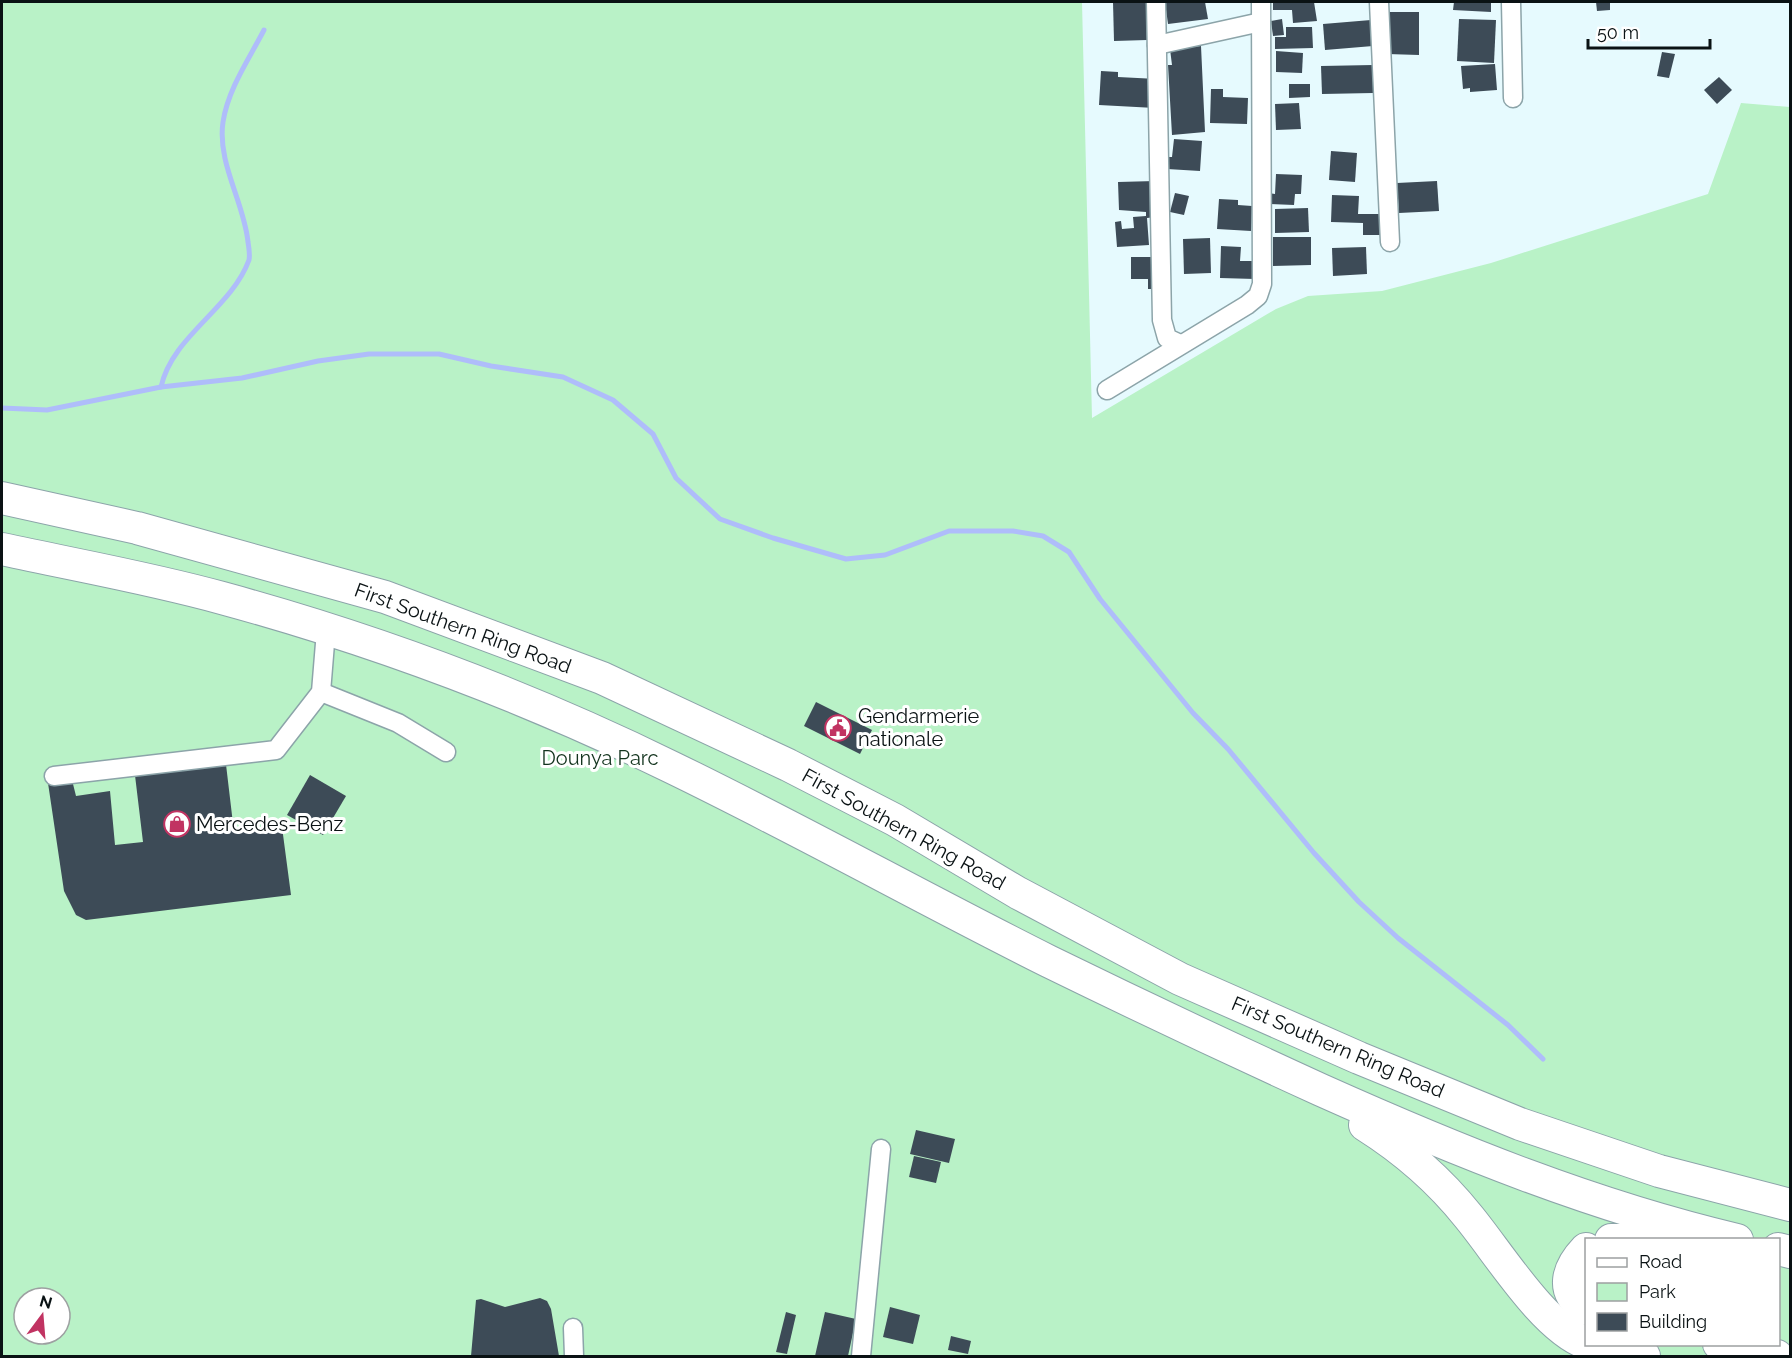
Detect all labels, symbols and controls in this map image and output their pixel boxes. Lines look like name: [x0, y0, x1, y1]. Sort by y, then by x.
scale bar: [1588, 12, 1710, 50]
text: 50 m: [1597, 22, 1639, 43]
street label: First Southern Ring Road: [351, 578, 575, 678]
place label: Gendarmerie nationale: [858, 704, 980, 751]
public building icon: Gendarmerie nationale: [823, 713, 853, 743]
park label: Dounya Parc: [542, 746, 659, 770]
street label: First Southern Ring Road: [798, 763, 1010, 895]
shop icon: Mercedes-Benz: [162, 809, 192, 839]
place label: Mercedes-Benz: [196, 812, 343, 836]
street label: First Southern Ring Road: [1228, 991, 1448, 1103]
legend: [1585, 1238, 1780, 1346]
text: Road: [1639, 1251, 1682, 1272]
text: Park: [1639, 1281, 1676, 1302]
north arrow: [12, 1286, 72, 1346]
text: N: [38, 1291, 54, 1313]
text: Building: [1639, 1311, 1707, 1332]

